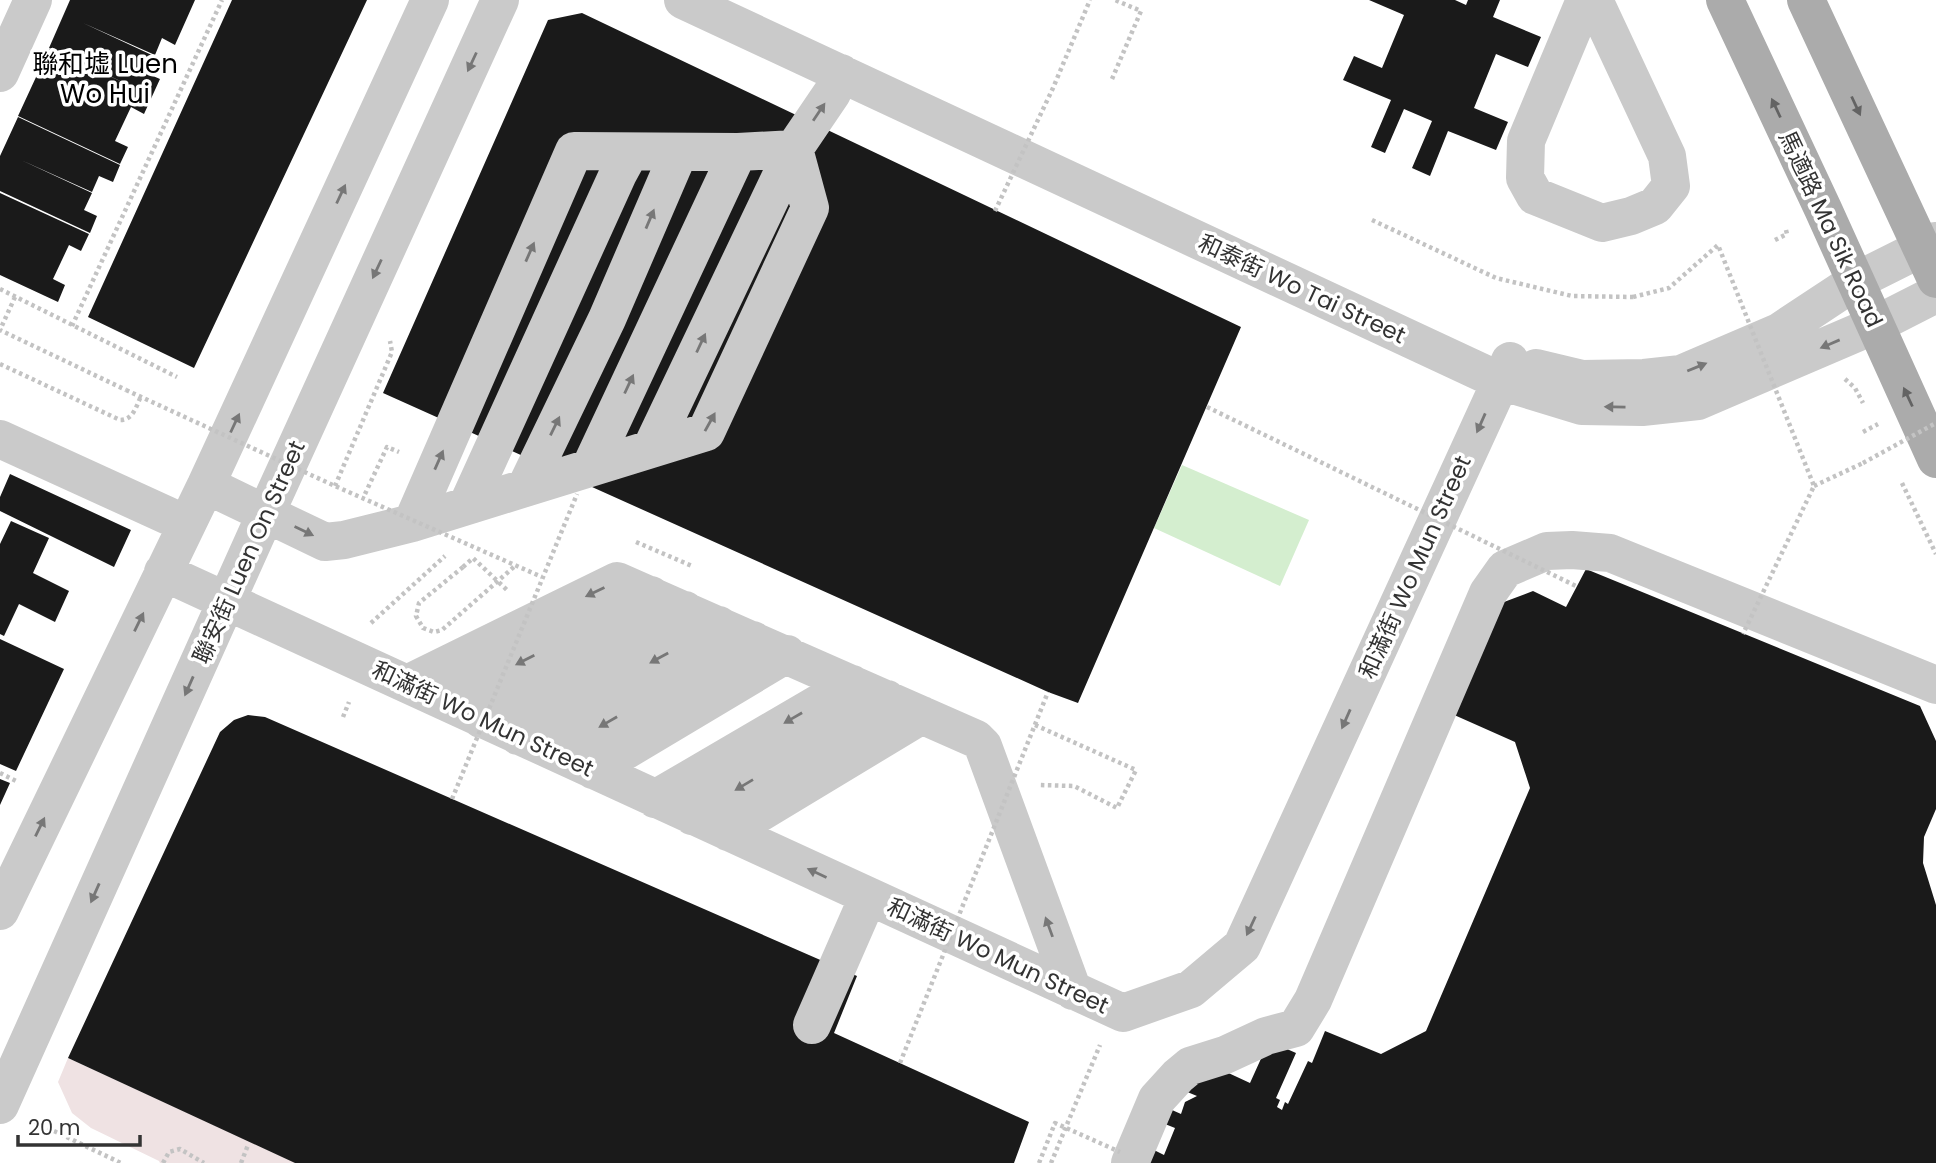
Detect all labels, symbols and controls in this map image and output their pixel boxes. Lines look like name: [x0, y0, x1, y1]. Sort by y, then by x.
district label: 聯和墟 Luen Wo Hui: [32, 46, 178, 112]
one-way arrow: [466, 52, 478, 72]
one-way arrow: [1850, 96, 1862, 116]
one-way arrow: [1770, 98, 1782, 118]
one-way arrow: [812, 103, 826, 121]
street label: 馬適路 Ma Sik Road: [1771, 125, 1891, 333]
one-way arrow: [335, 184, 346, 204]
one-way arrow: [645, 208, 656, 229]
street label: 和泰街 Wo Tai Street: [1193, 227, 1411, 351]
one-way arrow: [524, 242, 536, 262]
one-way arrow: [371, 259, 383, 279]
one-way arrow: [696, 333, 707, 353]
one-way arrow: [1820, 339, 1841, 350]
one-way arrow: [1686, 362, 1707, 373]
one-way arrow: [623, 374, 635, 394]
one-way arrow: [1902, 387, 1914, 407]
one-way arrow: [1604, 401, 1626, 413]
one-way arrow: [704, 412, 716, 431]
one-way arrow: [229, 413, 241, 433]
one-way arrow: [1475, 413, 1487, 433]
one-way arrow: [550, 416, 561, 436]
street label: 聯安街 Luen On Street: [185, 435, 313, 669]
one-way arrow: [434, 450, 445, 471]
street label: 和滿街 Wo Mun Street: [1351, 450, 1479, 684]
one-way arrow: [294, 526, 314, 537]
one-way arrow: [585, 586, 605, 597]
one-way arrow: [133, 612, 144, 632]
one-way arrow: [649, 652, 669, 664]
street label: 和滿街 Wo Mun Street: [367, 654, 599, 784]
one-way arrow: [515, 654, 535, 665]
one-way arrow: [183, 676, 195, 696]
one-way arrow: [1340, 709, 1352, 729]
one-way arrow: [784, 712, 803, 724]
one-way arrow: [599, 716, 618, 728]
one-way arrow: [735, 778, 754, 791]
one-way arrow: [34, 817, 46, 837]
one-way arrow: [807, 867, 828, 878]
one-way arrow: [90, 883, 101, 903]
street label: 和滿街 Wo Mun Street: [882, 891, 1114, 1021]
one-way arrow: [1043, 916, 1054, 937]
one-way arrow: [1246, 916, 1257, 936]
scale bar: [18, 1104, 140, 1148]
text: 20 m: [28, 1113, 81, 1142]

